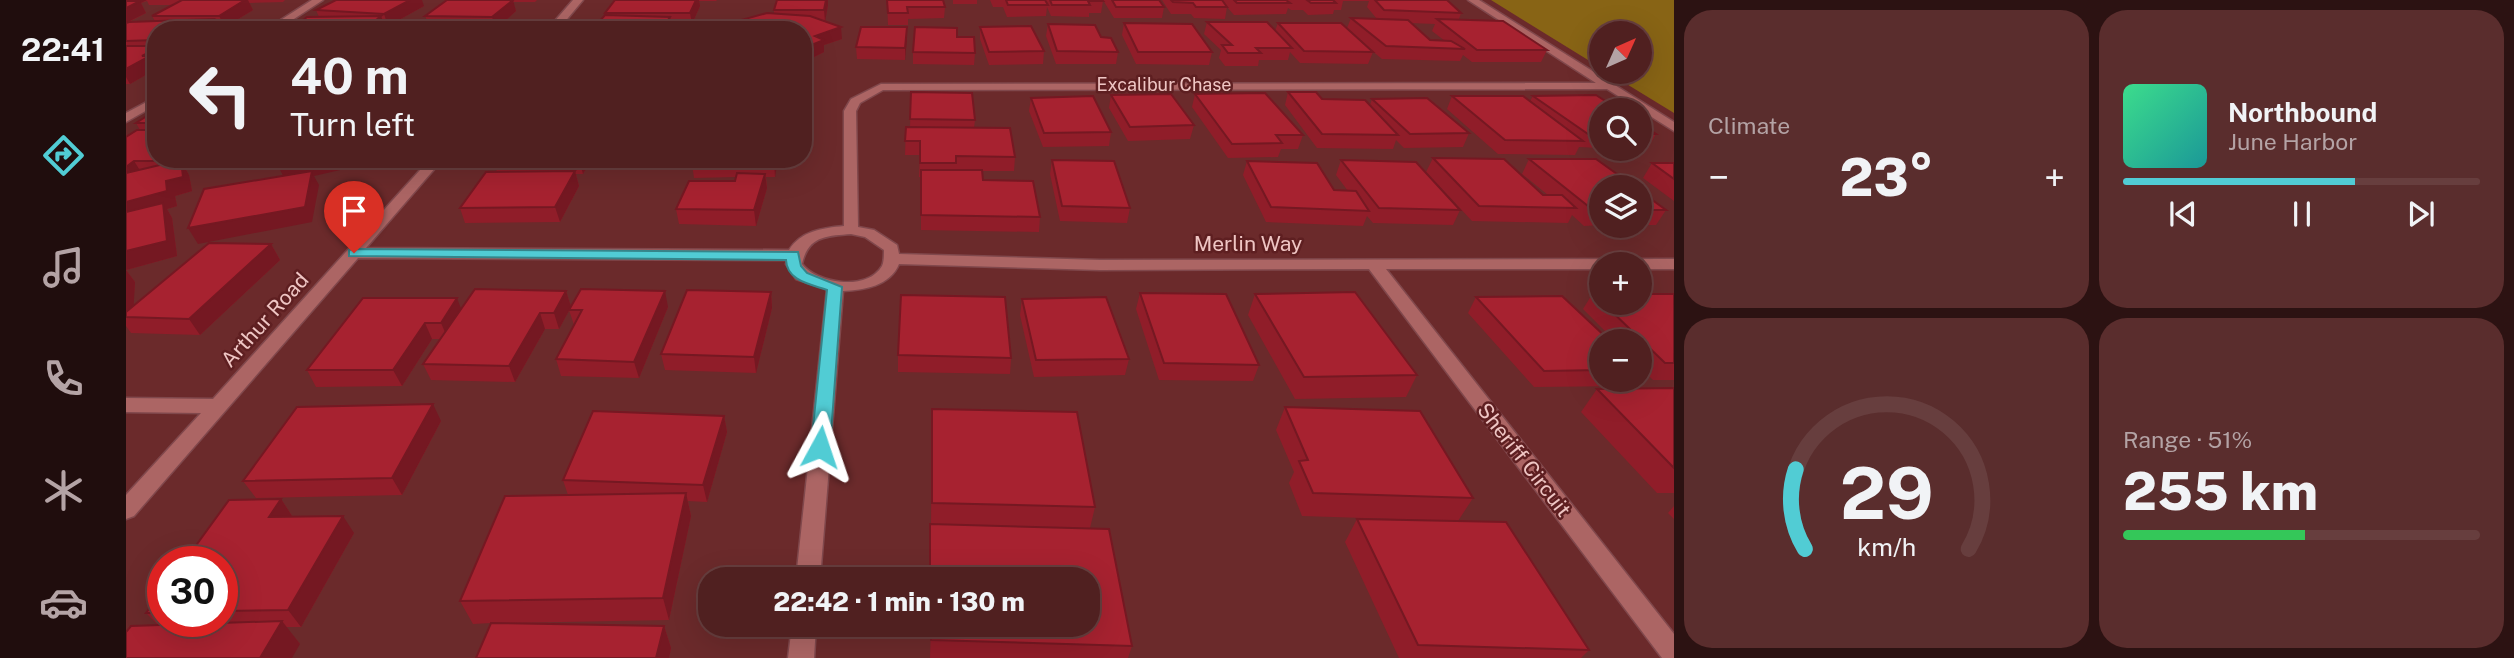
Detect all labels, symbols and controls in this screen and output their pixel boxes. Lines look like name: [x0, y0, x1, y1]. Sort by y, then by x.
north arrow: [1589, 21, 1652, 84]
map controls: [1589, 21, 1652, 392]
text: 22:41: [21, 31, 105, 68]
text: 40 m: [290, 47, 409, 105]
icon: left: [175, 49, 266, 140]
street label: Excalibur Chase: [1097, 74, 1231, 95]
text: Northbound: [2228, 97, 2377, 128]
button: search: [1589, 98, 1652, 161]
text: Turn left: [290, 106, 415, 143]
text: Climate: [1708, 112, 1790, 139]
text: June Harbor: [2228, 128, 2357, 155]
icon: directions: [39, 131, 88, 180]
text: 23°: [1839, 147, 1934, 208]
text: −: [1708, 155, 1729, 200]
text: +: [2044, 155, 2065, 200]
button: layers: [1589, 175, 1652, 238]
pin: [324, 181, 384, 253]
icon: arrive: [335, 192, 373, 230]
icon: previous: [2164, 195, 2202, 233]
icon: pause: [2283, 195, 2321, 233]
icon: next: [2402, 195, 2440, 233]
street label: Merlin Way: [1194, 231, 1302, 256]
icon: music: [39, 243, 88, 292]
button: +: [1589, 252, 1652, 315]
street label: Arthur Road: [216, 267, 314, 372]
button: −: [1589, 329, 1652, 392]
icon: phone: [39, 354, 88, 403]
street label: Sheriff Circuit: [1472, 398, 1577, 522]
position arrow: [783, 410, 857, 484]
text: Range · 51%: [2123, 426, 2252, 453]
text: 29: [1839, 450, 1934, 535]
text: 255 km: [2123, 461, 2318, 522]
icon: climate: [39, 466, 88, 515]
text: km/h: [1857, 532, 1916, 562]
speed limit sign: 30: [147, 546, 238, 637]
icon: car: [39, 578, 88, 627]
text: 22:42 · 1 min · 130 m: [773, 586, 1025, 617]

